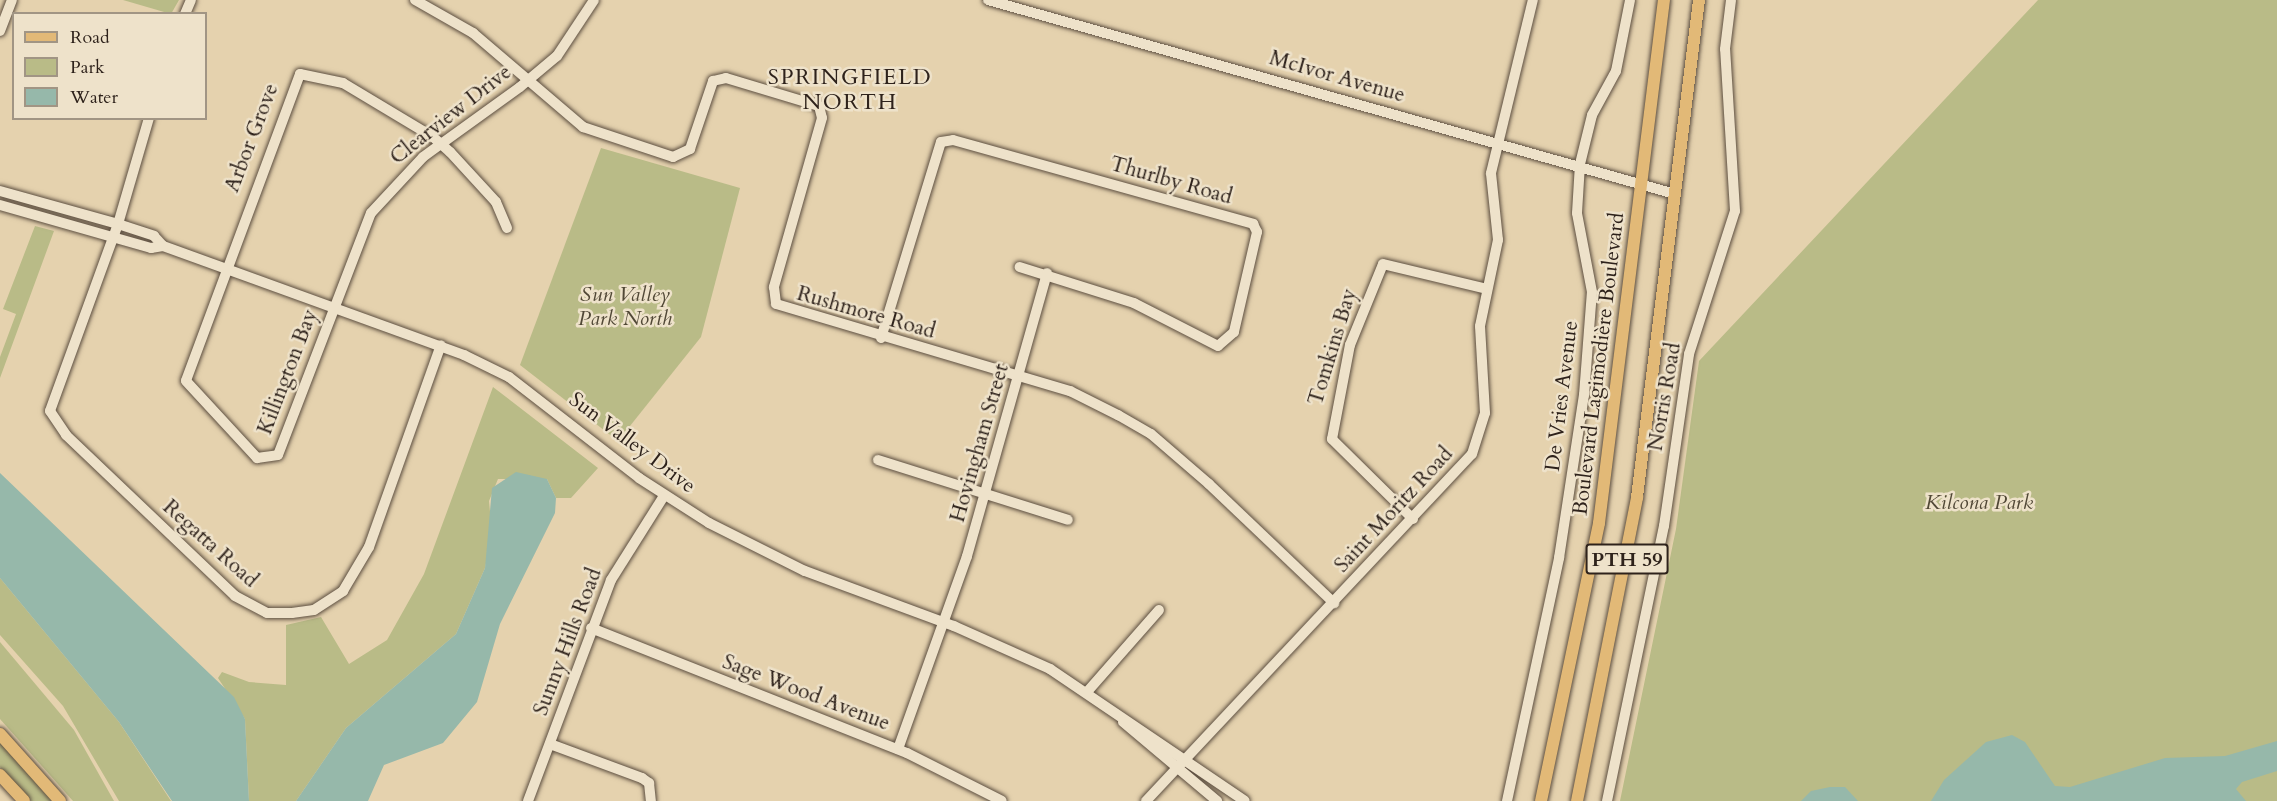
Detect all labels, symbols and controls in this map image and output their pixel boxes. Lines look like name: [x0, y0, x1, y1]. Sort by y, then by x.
legend: [12, 12, 207, 120]
text: Road: [70, 25, 110, 50]
street label: McIvor Avenue: [1266, 46, 1408, 108]
text: Park: [70, 55, 105, 80]
street label: Clearview Drive: [385, 60, 517, 170]
district label: SPRINGFIELD NORTH: [768, 64, 932, 116]
street label: Arbor Grove: [220, 80, 284, 196]
text: Water: [70, 85, 118, 110]
street label: Thurlby Road: [1107, 152, 1235, 210]
street label: Boulevard Lagimodière Boulevard: [1568, 211, 1630, 517]
street label: Rushmore Road: [794, 281, 938, 345]
park label: Sun Valley Park North: [578, 282, 672, 332]
street label: Tomkins Bay: [1303, 286, 1363, 408]
street label: Killington Bay: [253, 306, 323, 438]
street label: De Vries Avenue: [1540, 319, 1584, 473]
street label: Norris Road: [1643, 341, 1687, 453]
street label: Hovingham Street: [945, 361, 1015, 525]
street label: Sun Valley Drive: [564, 387, 700, 499]
street label: Saint Moritz Road: [1329, 442, 1459, 578]
park label: Kilcona Park: [1925, 490, 2033, 516]
street label: Regatta Road: [157, 495, 263, 593]
road number: PTH 59: [1585, 542, 1669, 576]
street label: Sunny Hills Road: [528, 565, 608, 719]
street label: Sage Wood Avenue: [719, 649, 893, 737]

